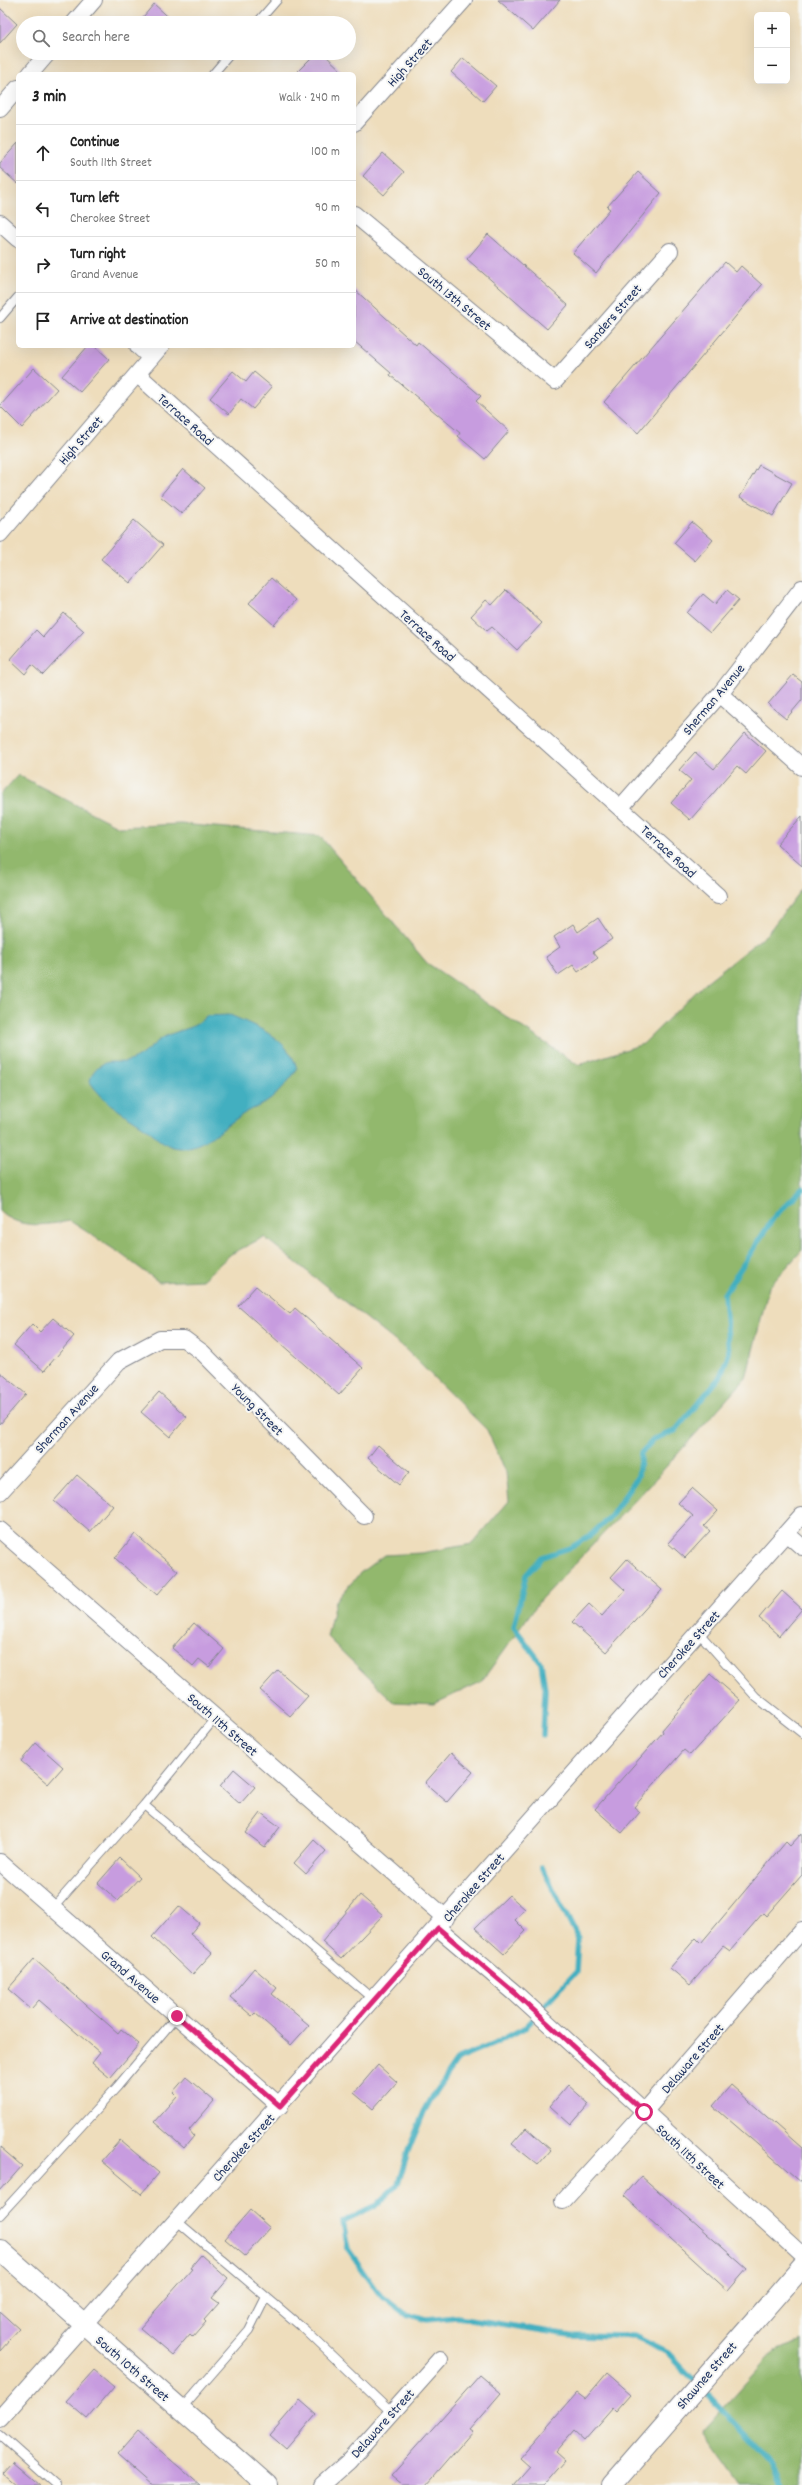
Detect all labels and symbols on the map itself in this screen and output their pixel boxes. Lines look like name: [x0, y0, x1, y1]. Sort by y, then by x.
street label: High Street: [383, 35, 438, 92]
street label: South 13th Street: [412, 263, 495, 337]
street label: Sanders Street: [580, 280, 647, 354]
street label: Terrace Road: [152, 390, 217, 451]
street label: High Street: [54, 412, 109, 470]
street label: Terrace Road: [394, 606, 459, 667]
street label: Sherman Avenue: [679, 660, 751, 740]
street label: Terrace Road: [635, 821, 700, 884]
street label: Sherman Avenue: [31, 1380, 104, 1459]
street label: Young Street: [226, 1380, 287, 1441]
street label: Cherokee Street: [653, 1607, 726, 1684]
street label: South 11th Street: [182, 1689, 262, 1762]
street label: Cherokee Street: [439, 1849, 510, 1927]
street label: Grand Avenue: [95, 1946, 164, 2009]
route end: [168, 2007, 186, 2025]
street label: Delaware Street: [657, 2020, 730, 2099]
route start: [635, 2103, 653, 2121]
street label: Cherokee Street: [208, 2110, 281, 2187]
street label: South 11th Street: [651, 2120, 729, 2195]
street label: South 10th Street: [90, 2332, 173, 2407]
street label: Shawnee Street: [672, 2338, 743, 2415]
street label: Delaware Street: [347, 2385, 420, 2464]

